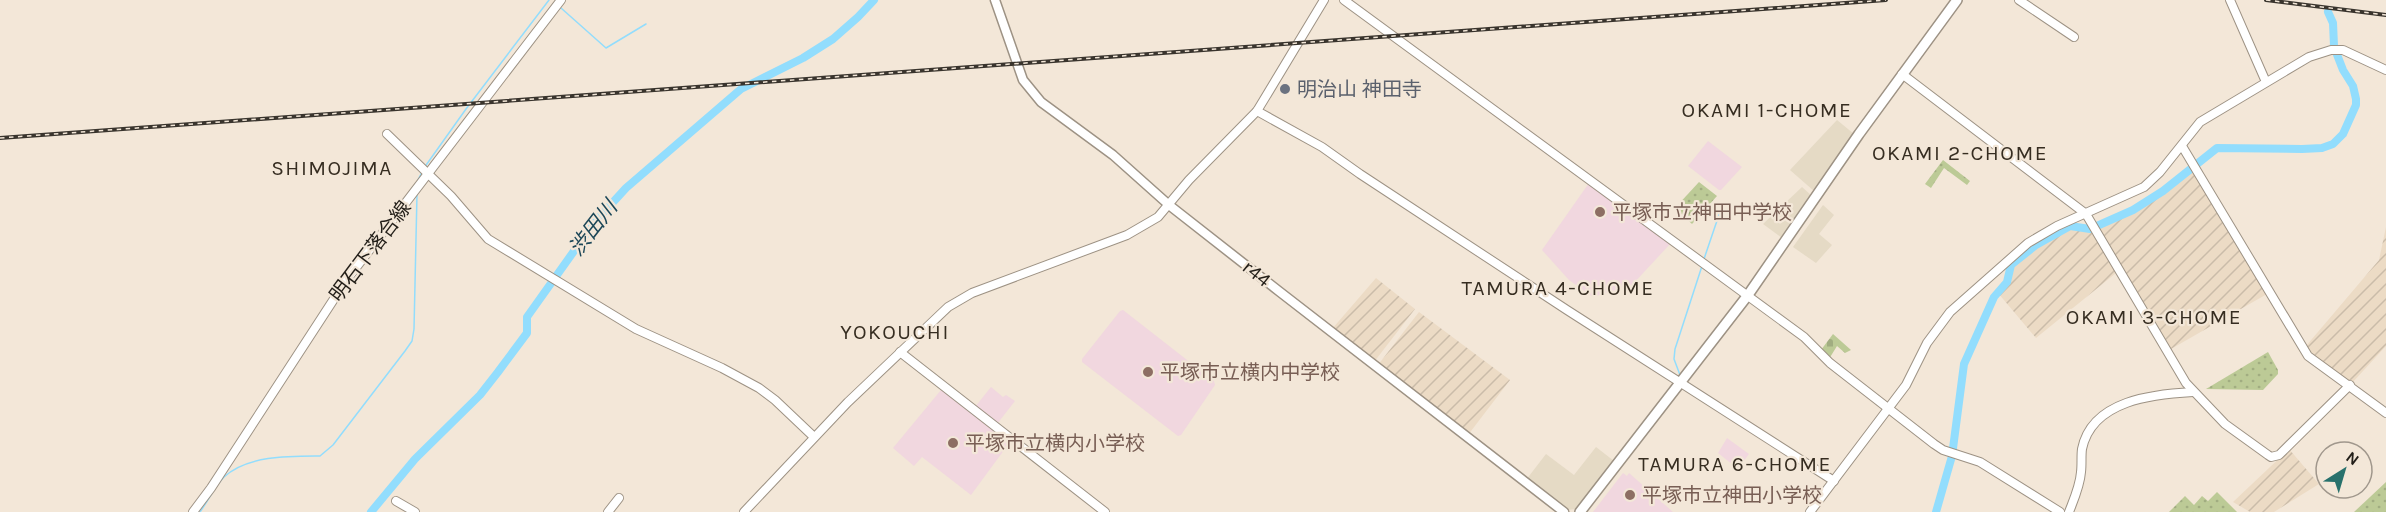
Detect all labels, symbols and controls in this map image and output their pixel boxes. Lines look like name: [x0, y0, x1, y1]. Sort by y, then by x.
place label: 明治山 神田寺: [1297, 78, 1422, 101]
marker: 明治山 神田寺: [1278, 82, 1292, 96]
district label: OKAMI 1-CHOME: [1682, 98, 1852, 122]
district label: OKAMI 2-CHOME: [1872, 141, 2048, 165]
district label: SHIMOJIMA: [271, 156, 393, 180]
water label: 渋田川: [564, 194, 623, 260]
street label: 明石下落合線: [325, 196, 416, 306]
place label: 平塚市立神田中学校: [1612, 201, 1792, 224]
marker: 平塚市立神田中学校: [1593, 205, 1607, 219]
street label: r44: [1238, 255, 1275, 292]
district label: TAMURA 4-CHOME: [1461, 276, 1655, 300]
district label: OKAMI 3-CHOME: [2066, 305, 2242, 329]
district label: YOKOUCHI: [840, 320, 950, 344]
place label: 平塚市立横内中学校: [1160, 361, 1340, 384]
marker: 平塚市立横内中学校: [1141, 365, 1155, 379]
place label: 平塚市立横内小学校: [965, 432, 1145, 455]
marker: 平塚市立横内小学校: [946, 436, 960, 450]
north arrow: [2314, 440, 2374, 500]
text: N: [2342, 447, 2363, 469]
district label: TAMURA 6-CHOME: [1638, 452, 1832, 476]
place label: 平塚市立神田小学校: [1642, 484, 1822, 507]
marker: 平塚市立神田小学校: [1623, 488, 1637, 502]

